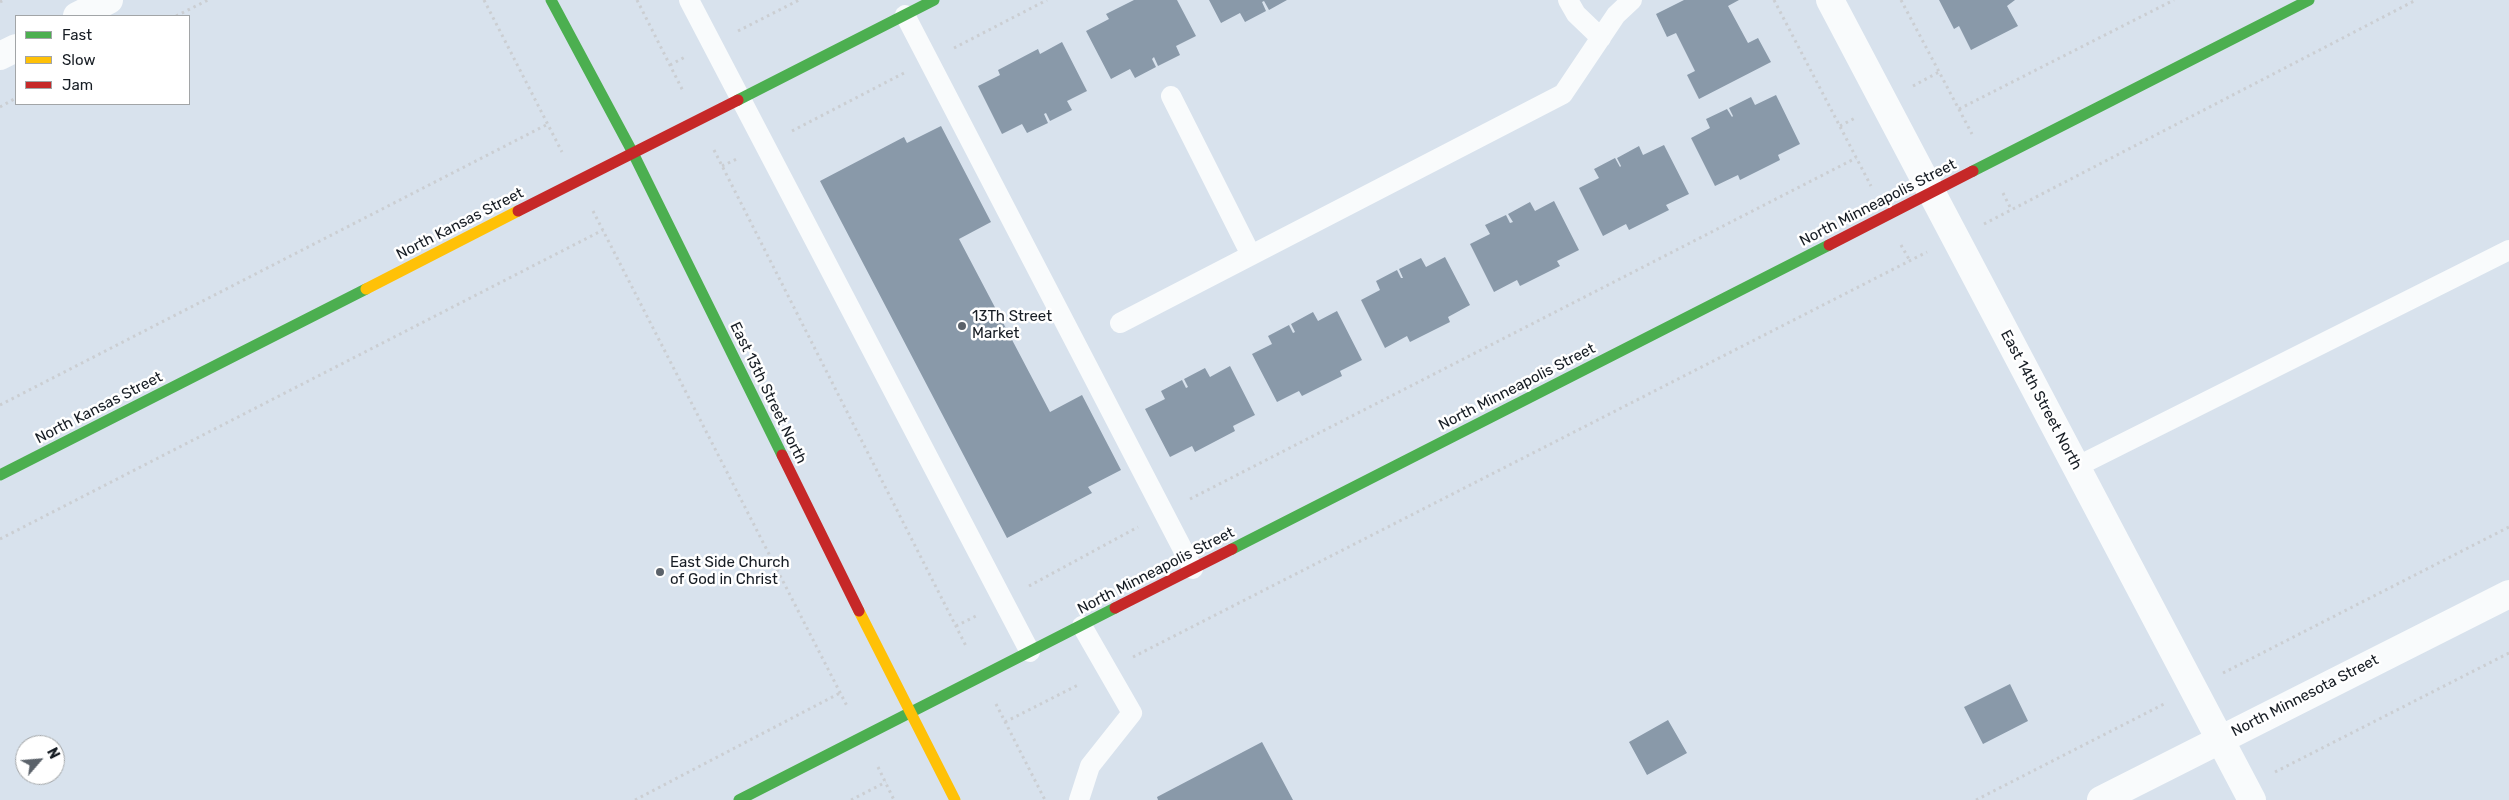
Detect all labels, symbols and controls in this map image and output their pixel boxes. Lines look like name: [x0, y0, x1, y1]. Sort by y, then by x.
legend: [15, 15, 190, 105]
text: Fast: [62, 26, 92, 44]
text: Slow: [62, 51, 95, 69]
text: Jam: [62, 76, 93, 94]
street label: North Minneapolis Street: [1797, 156, 1959, 250]
street label: North Kansas Street: [393, 184, 527, 264]
place label: 13Th Street Market: [972, 308, 1052, 343]
street label: East 13th Street North: [726, 319, 810, 467]
marker: 13Th Street Market: [956, 320, 968, 332]
street label: East 14th Street North: [1996, 327, 2086, 473]
street label: North Minneapolis Street: [1436, 340, 1598, 434]
street label: North Kansas Street: [32, 368, 166, 448]
street label: North Minneapolis Street: [1075, 524, 1237, 618]
place label: East Side Church of God in Christ: [670, 554, 790, 589]
marker: East Side Church of God in Christ: [654, 566, 666, 578]
street label: North Minnesota Street: [2228, 651, 2382, 741]
north arrow: [15, 735, 65, 785]
text: N: [43, 745, 63, 762]

